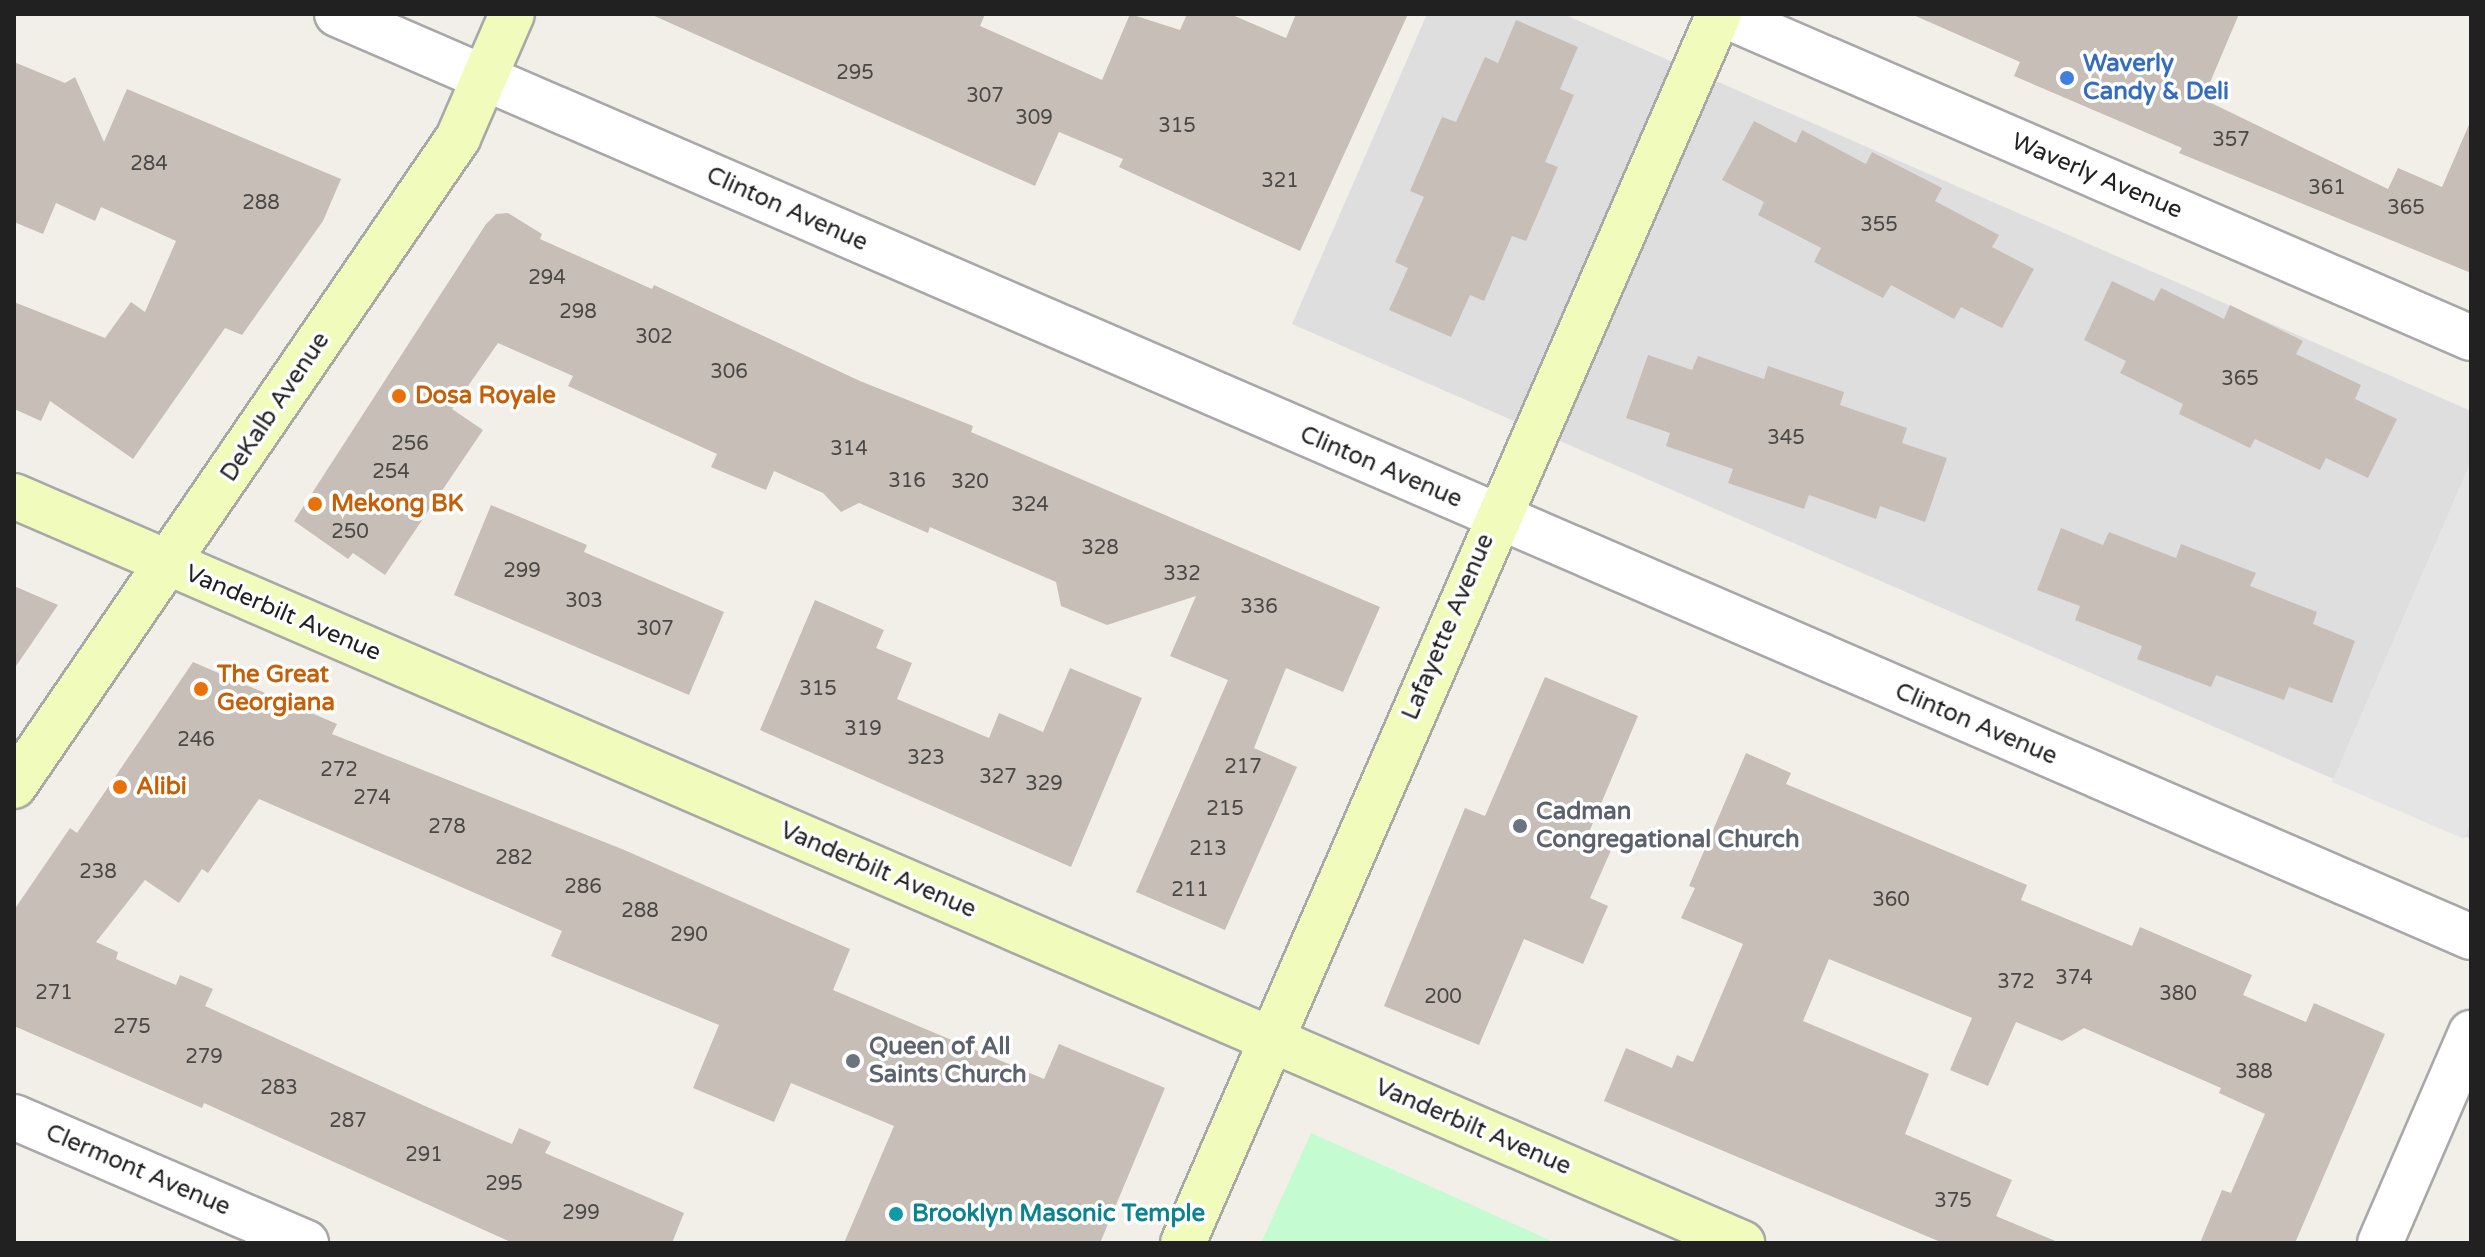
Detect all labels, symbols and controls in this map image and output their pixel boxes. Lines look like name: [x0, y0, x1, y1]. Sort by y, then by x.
place label: Waverly Candy & Deli: [2083, 50, 2229, 106]
house number: 295: [836, 61, 874, 85]
marker: Waverly Candy & Deli: [2058, 69, 2076, 87]
house number: 307: [966, 84, 1004, 108]
house number: 309: [1015, 106, 1053, 130]
house number: 315: [1158, 114, 1196, 138]
street label: Waverly Avenue: [2007, 127, 2187, 225]
house number: 357: [2212, 128, 2250, 152]
house number: 284: [130, 152, 168, 176]
street label: Clinton Avenue: [702, 161, 872, 257]
house number: 321: [1261, 169, 1299, 193]
house number: 361: [2308, 176, 2346, 200]
house number: 288: [242, 191, 280, 215]
house number: 365: [2387, 196, 2425, 220]
house number: 355: [1860, 213, 1898, 237]
house number: 294: [528, 266, 566, 290]
house number: 298: [559, 300, 597, 324]
house number: 302: [635, 325, 673, 349]
street label: DeKalb Avenue: [214, 327, 336, 487]
house number: 306: [710, 360, 748, 384]
house number: 365: [2221, 367, 2259, 391]
place label: Dosa Royale: [415, 382, 556, 410]
marker: Dosa Royale: [390, 387, 408, 405]
street label: Clinton Avenue: [1296, 420, 1466, 514]
house number: 345: [1767, 426, 1805, 450]
house number: 256: [391, 432, 429, 456]
house number: 314: [830, 437, 868, 461]
house number: 254: [372, 460, 410, 484]
house number: 316: [888, 469, 926, 493]
house number: 320: [951, 470, 989, 494]
place label: Mekong BK: [331, 490, 464, 518]
house number: 324: [1011, 493, 1049, 517]
marker: Mekong BK: [306, 495, 324, 513]
house number: 250: [331, 520, 369, 544]
street label: Lafayette Avenue: [1396, 530, 1500, 724]
house number: 328: [1081, 536, 1119, 560]
street label: Vanderbilt Avenue: [181, 559, 385, 667]
house number: 299: [503, 559, 541, 583]
house number: 332: [1163, 562, 1201, 586]
house number: 303: [565, 589, 603, 613]
house number: 336: [1240, 595, 1278, 619]
house number: 307: [636, 617, 674, 641]
place label: The Great Georgiana: [217, 661, 335, 717]
house number: 315: [799, 677, 837, 701]
street label: Clinton Avenue: [1891, 677, 2061, 771]
marker: The Great Georgiana: [192, 680, 210, 698]
house number: 319: [844, 717, 882, 741]
house number: 246: [177, 728, 215, 752]
house number: 323: [907, 746, 945, 770]
house number: 217: [1224, 755, 1262, 779]
house number: 272: [320, 758, 358, 782]
house number: 327: [979, 765, 1017, 789]
house number: 329: [1025, 772, 1063, 796]
place label: Alibi: [136, 773, 187, 801]
marker: Alibi: [111, 778, 129, 796]
house number: 274: [353, 786, 391, 810]
house number: 215: [1206, 797, 1244, 821]
place label: Cadman Congregational Church: [1536, 798, 1800, 854]
house number: 278: [428, 815, 466, 839]
street label: Vanderbilt Avenue: [776, 816, 980, 924]
marker: Cadman Congregational Church: [1511, 817, 1529, 835]
house number: 213: [1189, 837, 1227, 861]
house number: 282: [495, 846, 533, 870]
house number: 238: [79, 860, 117, 884]
house number: 286: [564, 875, 602, 899]
house number: 211: [1171, 878, 1209, 902]
house number: 360: [1872, 888, 1910, 912]
house number: 288: [621, 899, 659, 923]
house number: 290: [670, 923, 708, 947]
house number: 374: [2055, 966, 2093, 990]
house number: 372: [1997, 970, 2035, 994]
house number: 271: [35, 981, 73, 1005]
house number: 380: [2159, 982, 2197, 1006]
house number: 200: [1424, 985, 1462, 1009]
house number: 275: [113, 1015, 151, 1039]
place label: Queen of All Saints Church: [869, 1033, 1027, 1089]
house number: 279: [185, 1045, 223, 1069]
marker: Queen of All Saints Church: [844, 1052, 862, 1070]
house number: 388: [2235, 1060, 2273, 1084]
street label: Vanderbilt Avenue: [1371, 1073, 1575, 1181]
house number: 283: [260, 1076, 298, 1100]
house number: 287: [329, 1109, 367, 1133]
street label: Clermont Avenue: [41, 1118, 235, 1222]
house number: 291: [405, 1143, 443, 1167]
house number: 295: [485, 1172, 523, 1196]
house number: 375: [1934, 1189, 1972, 1213]
place label: Brooklyn Masonic Temple: [912, 1200, 1205, 1228]
house number: 299: [562, 1201, 600, 1225]
marker: Brooklyn Masonic Temple: [887, 1205, 905, 1223]

